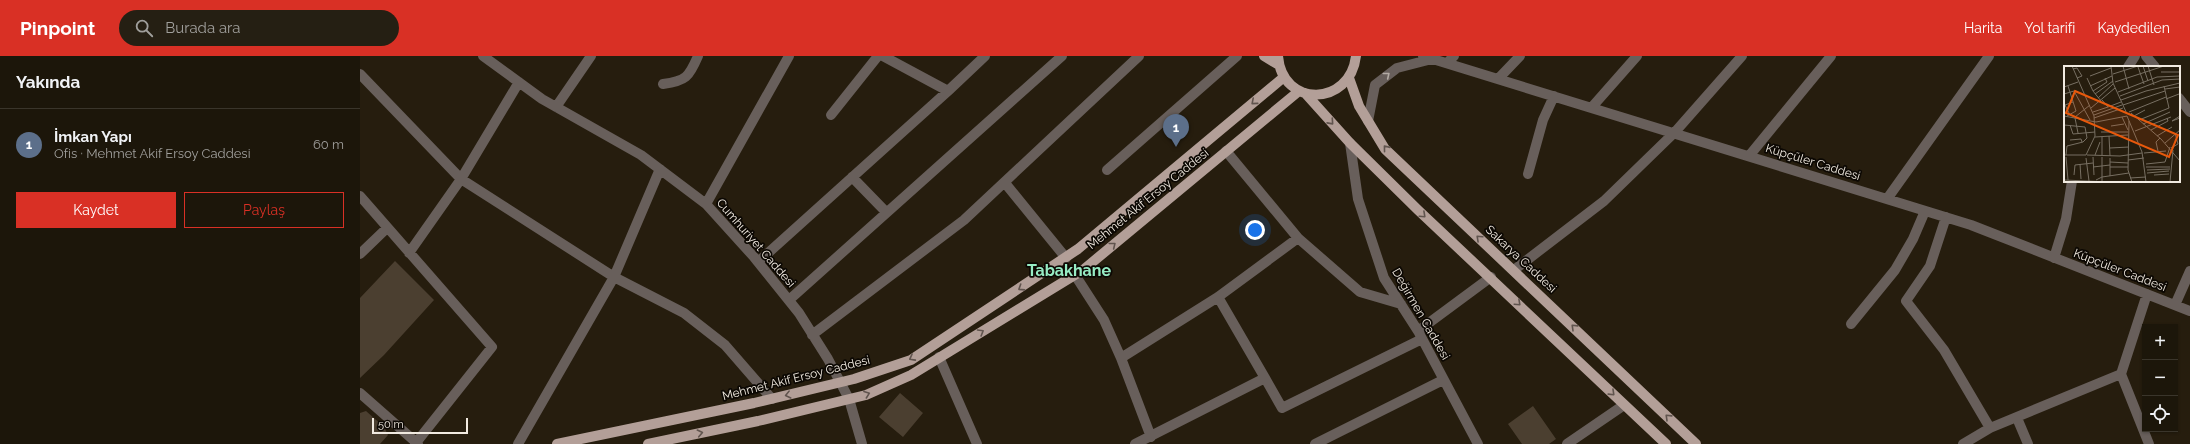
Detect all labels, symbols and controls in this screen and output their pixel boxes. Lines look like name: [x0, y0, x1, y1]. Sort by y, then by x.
search box: [119, 10, 399, 46]
text: Pinpoint: [20, 17, 95, 39]
icon: search: [133, 17, 155, 39]
text: Burada ara: [165, 19, 241, 37]
text: Harita: [1964, 20, 2002, 36]
text: Yol tarifi: [2024, 20, 2075, 36]
text: Kaydedilen: [2097, 20, 2170, 36]
inset map: [2064, 66, 2180, 182]
text: Yakında: [16, 72, 80, 92]
one-way arrow: [1383, 73, 1390, 80]
one-way arrow: [1251, 97, 1259, 104]
pin: 1: [1163, 114, 1189, 147]
one-way arrow: [1327, 117, 1334, 125]
text: İmkan Yapı: [54, 128, 132, 146]
text: 1: [26, 137, 32, 152]
text: 60 m: [313, 137, 344, 152]
street label: Küpçüler Caddesi: [1764, 141, 1862, 183]
text: Ofis · Mehmet Akif Ersoy Caddesi: [54, 146, 251, 161]
street label: Mehmet Akif Ersoy Caddesi: [1085, 146, 1211, 252]
one-way arrow: [1383, 146, 1390, 153]
button: Kaydet: [16, 192, 176, 228]
button: Paylaş: [184, 192, 344, 228]
street label: Cumhuriyet Caddesi: [714, 196, 798, 290]
one-way arrow: [1418, 210, 1426, 217]
your location: [1245, 220, 1265, 240]
street label: Sakarya Caddesi: [1483, 223, 1559, 295]
one-way arrow: [1476, 235, 1484, 243]
one-way arrow: [1108, 243, 1115, 250]
street label: Küpçüler Caddesi: [2072, 246, 2168, 294]
district label: Tabakhane: [1027, 261, 1111, 280]
street label: Değirmen Caddesi: [1389, 266, 1453, 362]
one-way arrow: [1018, 283, 1025, 290]
one-way arrow: [1513, 298, 1521, 306]
one-way arrow: [1571, 324, 1579, 332]
map controls: [2142, 324, 2178, 432]
button: +: [2142, 324, 2178, 360]
one-way arrow: [977, 329, 984, 337]
street label: Mehmet Akif Ersoy Caddesi: [721, 353, 871, 403]
one-way arrow: [909, 353, 916, 361]
button: −: [2142, 360, 2178, 396]
one-way arrow: [1607, 388, 1615, 396]
one-way arrow: [785, 390, 792, 399]
one-way arrow: [863, 390, 870, 398]
button: locate: [2142, 396, 2178, 432]
one-way arrow: [1665, 414, 1673, 422]
scale bar: [372, 416, 468, 435]
text: 50 m: [378, 418, 404, 431]
one-way arrow: [696, 430, 703, 438]

